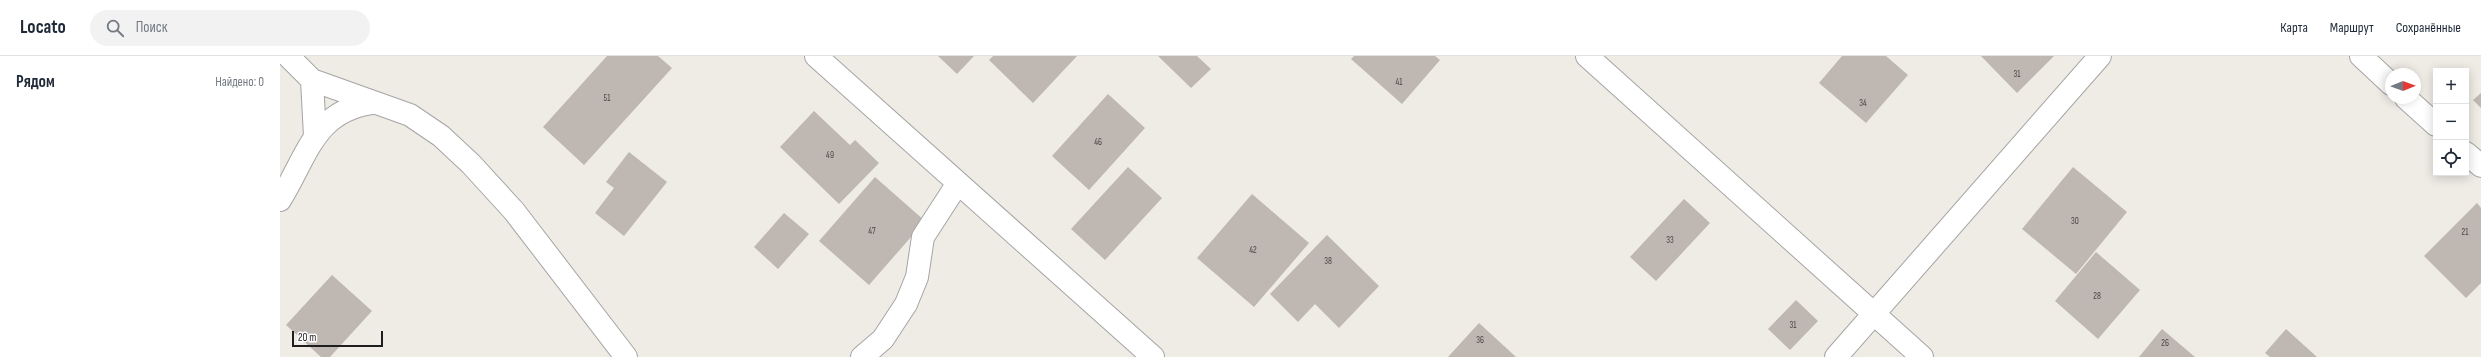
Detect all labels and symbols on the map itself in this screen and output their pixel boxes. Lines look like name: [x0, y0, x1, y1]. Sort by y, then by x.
north arrow: [2385, 68, 2421, 104]
house number: 31: [2014, 69, 2021, 80]
house number: 41: [1396, 77, 1403, 88]
house number: 51: [604, 93, 611, 104]
house number: 34: [1859, 98, 1867, 109]
house number: 46: [1094, 137, 1102, 148]
house number: 49: [826, 150, 834, 161]
house number: 30: [2071, 216, 2079, 227]
house number: 47: [868, 226, 876, 237]
house number: 21: [2462, 227, 2469, 238]
house number: 33: [1666, 235, 1674, 246]
house number: 42: [1249, 245, 1257, 256]
house number: 38: [1324, 256, 1332, 267]
house number: 28: [2093, 291, 2101, 302]
house number: 31: [1790, 320, 1797, 331]
scale bar: [292, 329, 383, 348]
house number: 36: [1476, 335, 1484, 346]
house number: 26: [2161, 338, 2169, 349]

